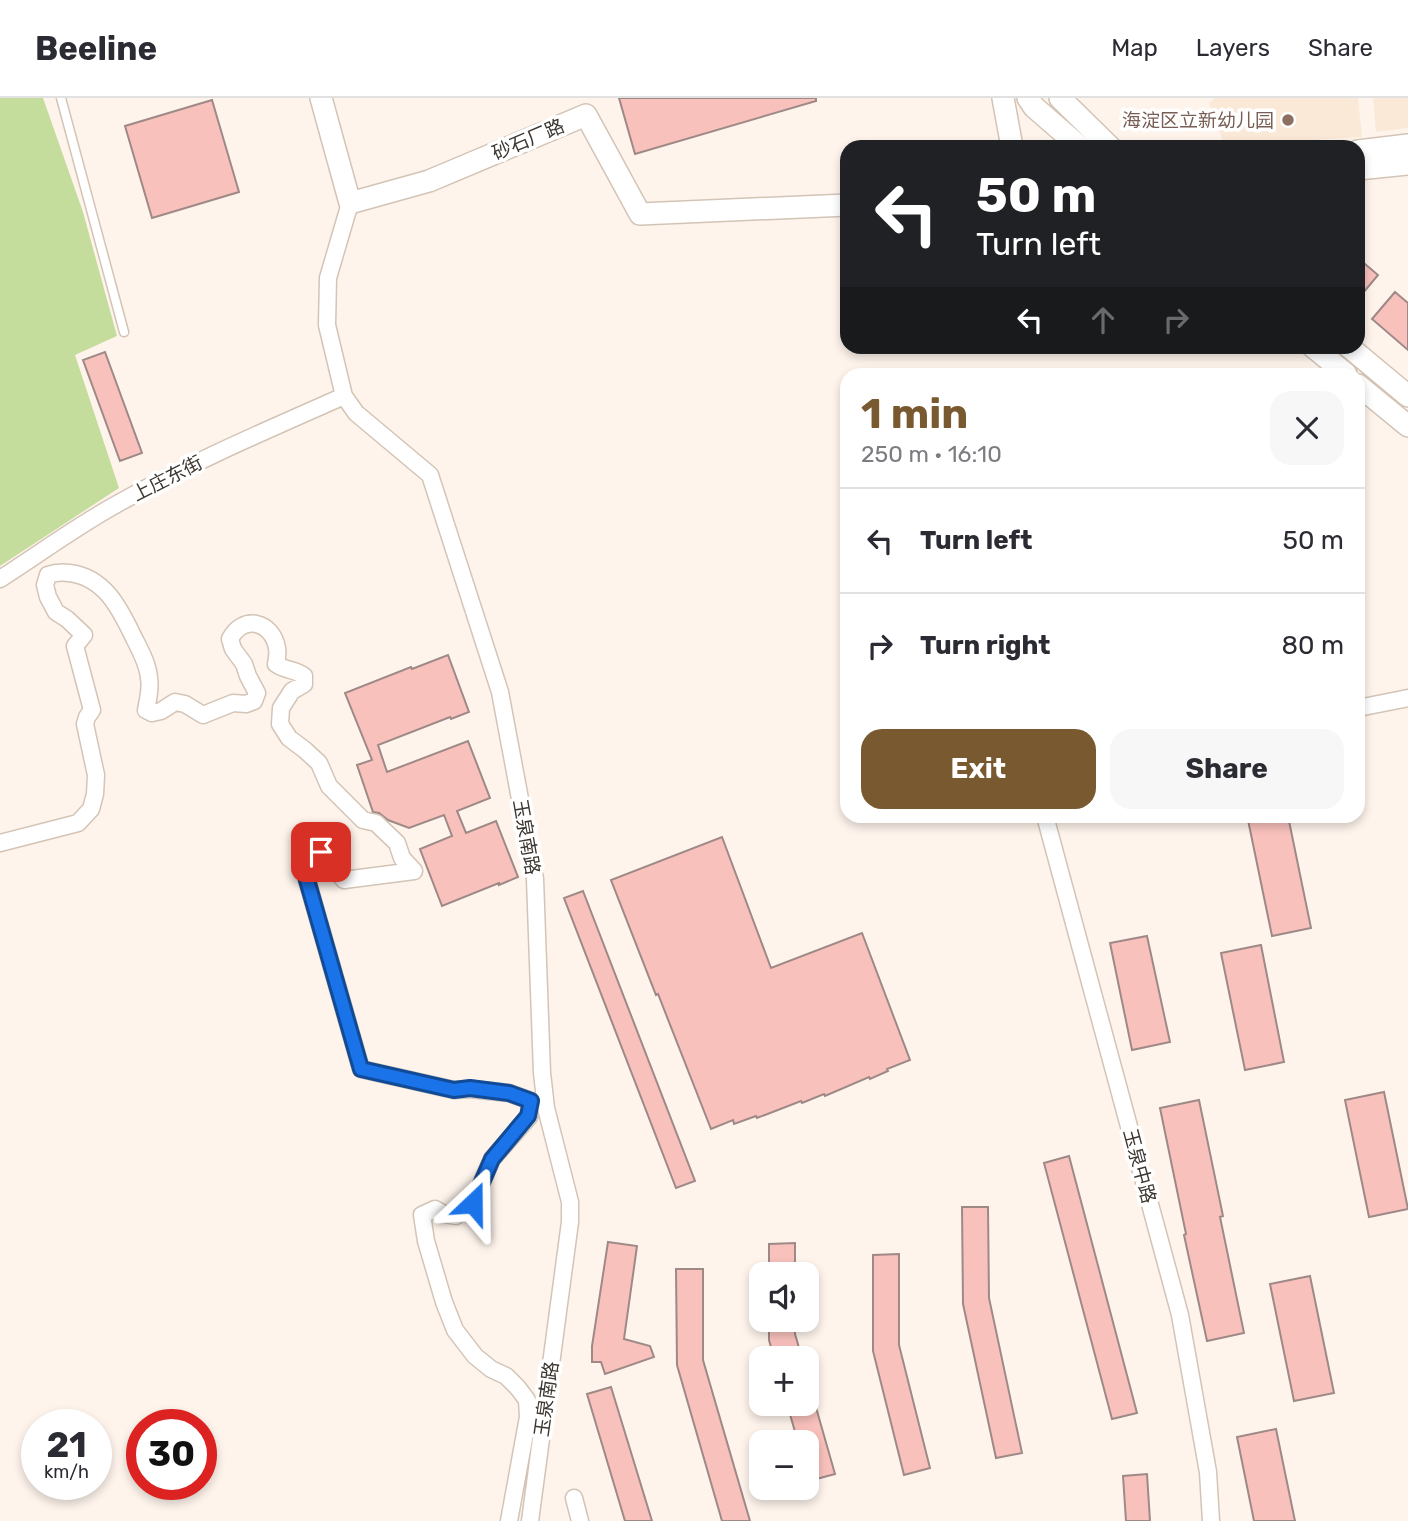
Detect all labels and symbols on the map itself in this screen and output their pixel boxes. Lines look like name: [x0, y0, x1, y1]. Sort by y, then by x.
place label: 海淀区立新幼儿园: [1122, 109, 1274, 132]
marker: 海淀区立新幼儿园: [1280, 112, 1296, 128]
street label: 砂石厂路: [489, 114, 568, 165]
street label: 上庄东街: [128, 451, 206, 506]
street label: 玉泉南路: [509, 798, 544, 877]
pin: [291, 822, 351, 882]
street label: 玉泉中路: [1119, 1126, 1160, 1206]
position arrow: [436, 1166, 510, 1240]
street label: 玉泉南路: [530, 1360, 563, 1438]
speed limit sign: 30: [126, 1409, 217, 1500]

